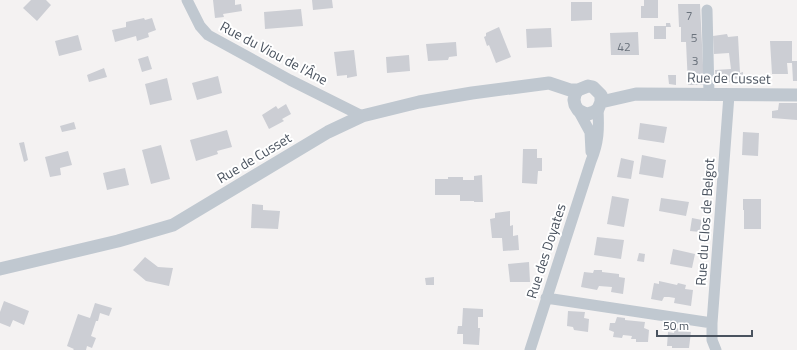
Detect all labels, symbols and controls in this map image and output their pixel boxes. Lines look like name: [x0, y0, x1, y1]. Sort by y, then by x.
house number: 7: [686, 6, 692, 25]
street label: Rue du Viou de l'Âne: [217, 15, 332, 90]
house number: 5: [691, 28, 698, 47]
house number: 42: [617, 37, 631, 56]
house number: 3: [692, 51, 698, 70]
street label: Rue de Cusset: [687, 66, 771, 89]
street label: Rue de Cusset: [213, 127, 295, 188]
street label: Rue du Clos de Belgot: [690, 157, 719, 286]
street label: Rue des Doyates: [520, 201, 571, 301]
scale bar: [657, 312, 752, 338]
text: 50 m: [663, 316, 689, 335]

